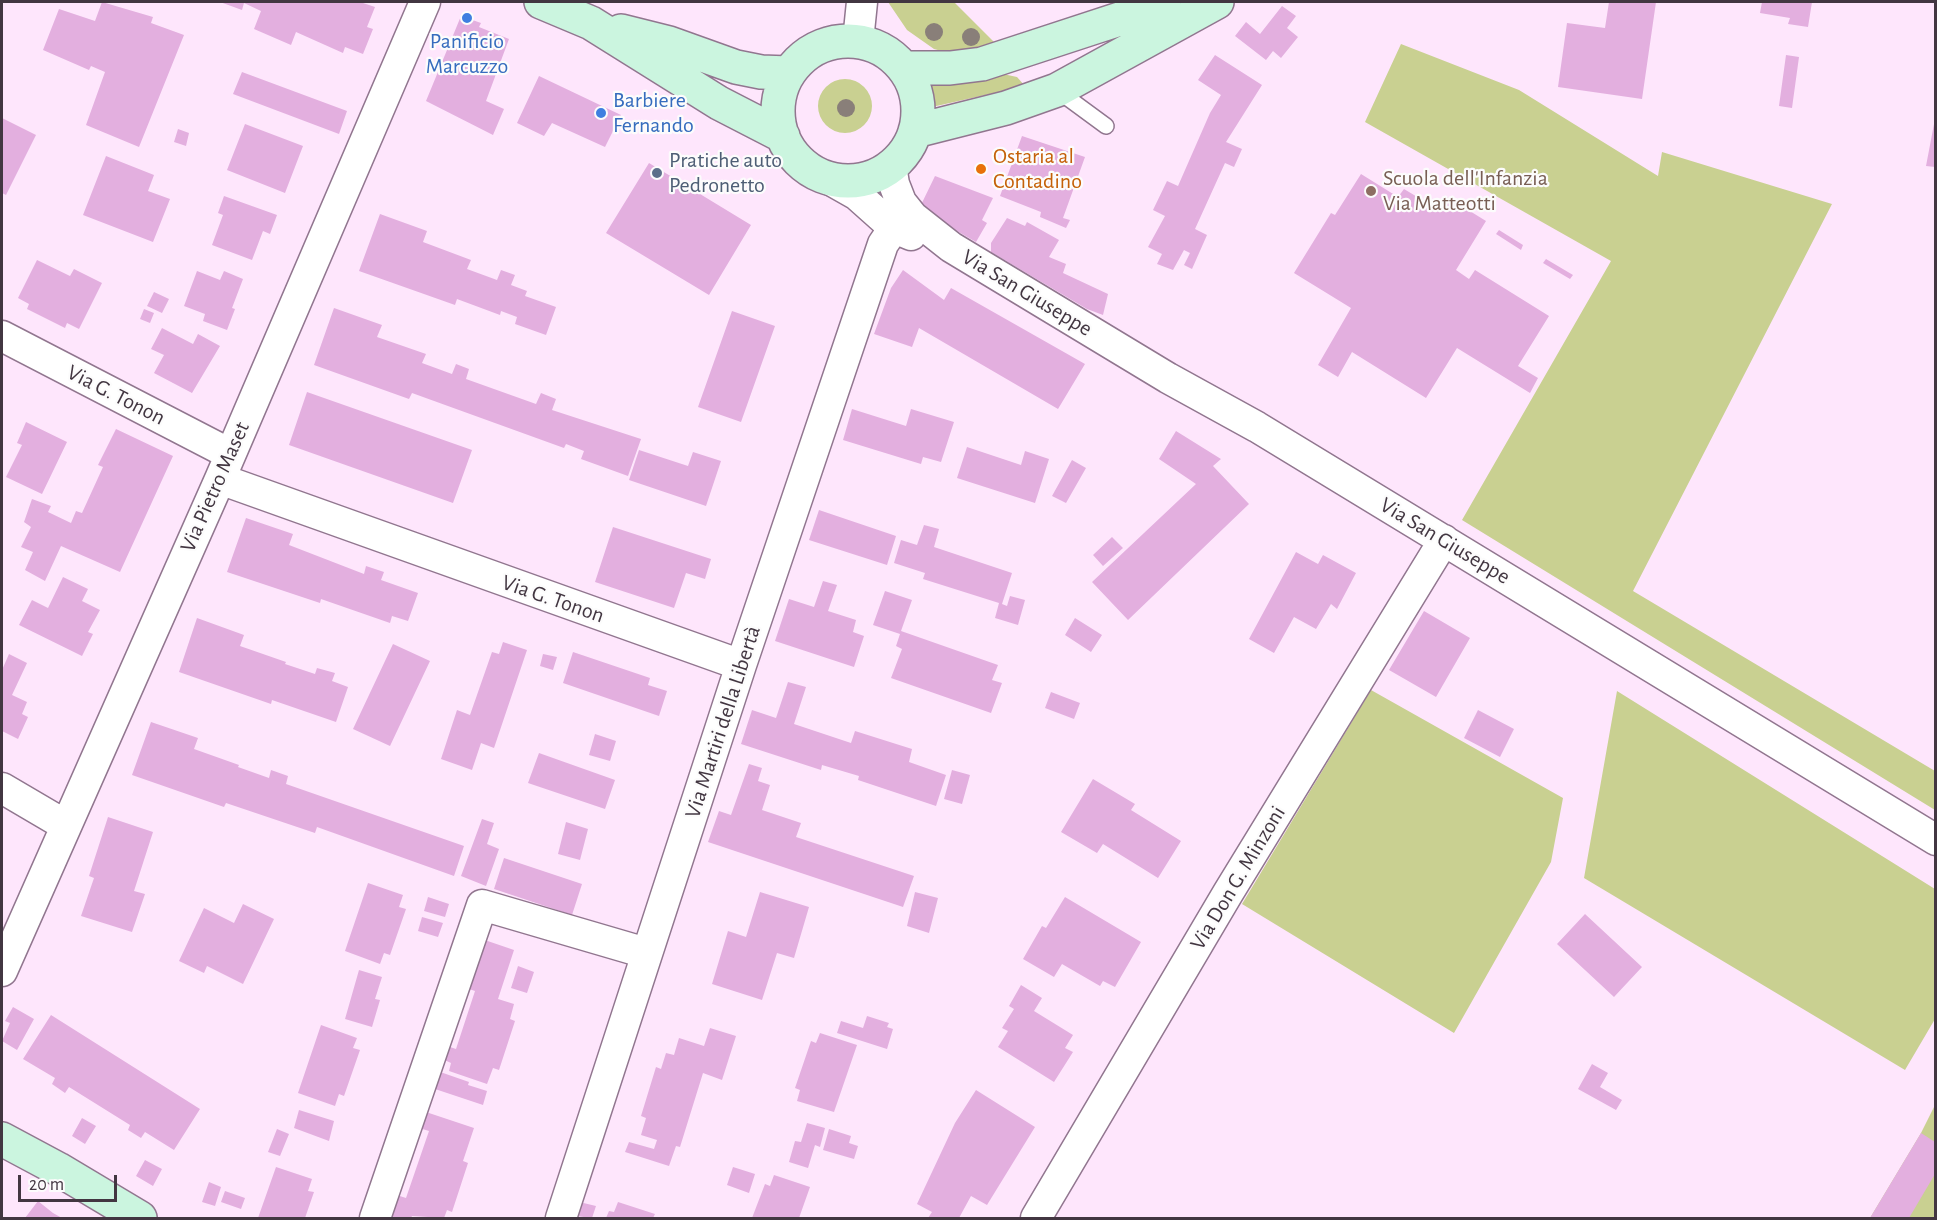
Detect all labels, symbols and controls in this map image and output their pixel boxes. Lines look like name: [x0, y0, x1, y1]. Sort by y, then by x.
marker: Panificio Marcuzzo: [460, 11, 474, 25]
place label: Panificio Marcuzzo: [426, 28, 508, 80]
place label: Barbiere Fernando: [613, 87, 694, 138]
marker: Barbiere Fernando: [594, 106, 608, 120]
place label: Ostaria al Contadino: [993, 143, 1082, 194]
place label: Pratiche auto Pedronetto: [669, 147, 782, 198]
marker: Ostaria al Contadino: [974, 162, 988, 176]
place label: Scuola dell'Infanzia Via Matteotti: [1383, 165, 1548, 216]
marker: Pratiche auto Pedronetto: [650, 166, 664, 180]
marker: Scuola dell'Infanzia Via Matteotti: [1364, 184, 1378, 198]
street label: Via San Giuseppe: [957, 244, 1097, 342]
street label: Via G. Tonon: [63, 359, 169, 431]
street label: Via Pietro Maset: [175, 418, 255, 556]
street label: Via San Giuseppe: [1375, 492, 1515, 590]
street label: Via G. Tonon: [498, 569, 608, 629]
street label: Via Martiri della Libertà: [679, 623, 767, 821]
street label: Via Don G. Minzoni: [1185, 801, 1291, 955]
scale bar: [21, 1163, 120, 1201]
text: 20 m: [29, 1176, 64, 1194]

